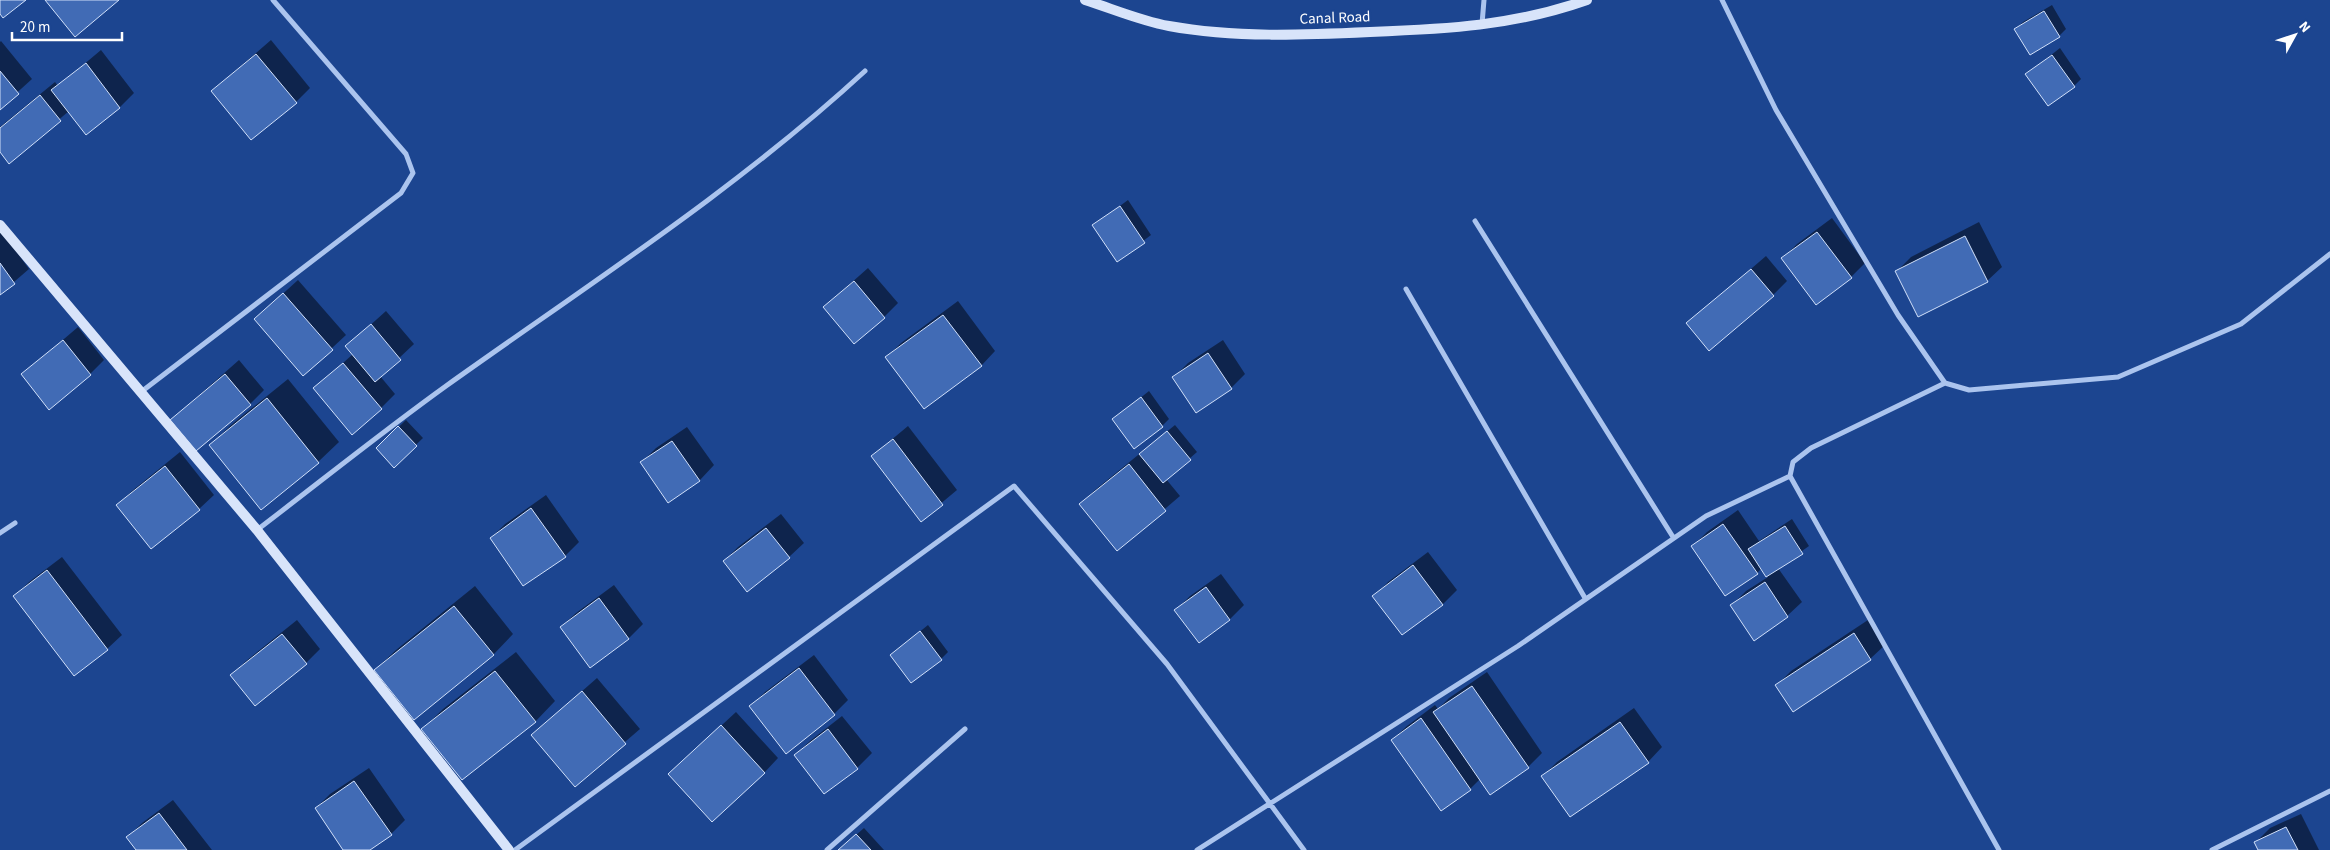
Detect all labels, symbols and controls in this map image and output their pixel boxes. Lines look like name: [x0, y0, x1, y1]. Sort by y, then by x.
street label: Canal Road: [1299, 6, 1371, 30]
scale bar: [12, 10, 122, 42]
north arrow: [2270, 10, 2320, 60]
text: 20 m: [20, 17, 50, 38]
text: N: [2294, 17, 2315, 37]

